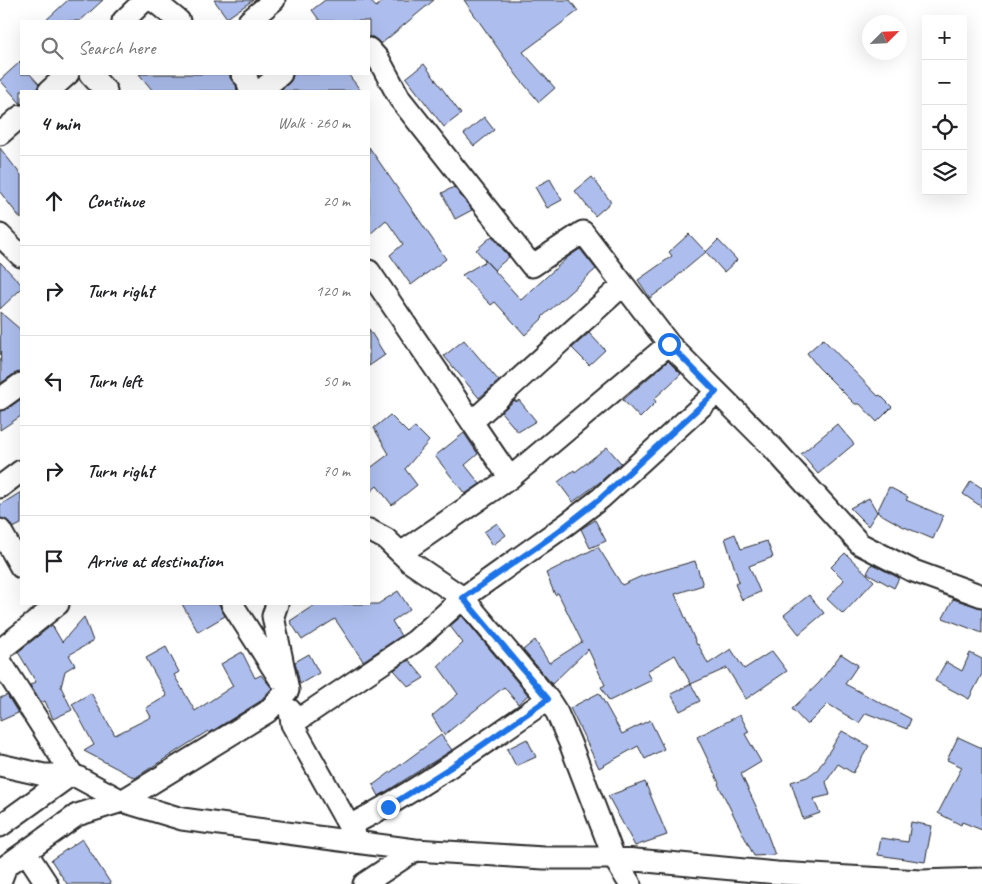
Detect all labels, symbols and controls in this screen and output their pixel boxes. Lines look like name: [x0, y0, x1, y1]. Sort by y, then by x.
north arrow: [862, 15, 907, 60]
map controls: [922, 15, 967, 195]
button: +: [922, 15, 967, 60]
search box: [20, 20, 370, 75]
icon: search: [38, 34, 66, 62]
text: Search here: [78, 36, 155, 60]
button: −: [922, 60, 967, 105]
button: locate: [922, 105, 967, 150]
text: 4 min: [40, 110, 80, 136]
text: Walk · 260 m: [278, 113, 350, 133]
button: layers: [922, 150, 967, 195]
icon: ahead: [40, 187, 68, 215]
text: Continue: [87, 189, 144, 213]
text: 20 m: [323, 191, 350, 211]
icon: right: [40, 277, 68, 305]
text: Turn right: [87, 279, 154, 303]
text: 120 m: [316, 281, 350, 301]
route start: [658, 333, 681, 356]
icon: left: [40, 367, 68, 395]
text: Turn left: [87, 369, 142, 393]
text: 50 m: [323, 371, 350, 391]
icon: right: [40, 457, 68, 485]
text: Turn right: [87, 459, 154, 483]
text: 70 m: [323, 461, 350, 481]
icon: arrive: [40, 547, 68, 575]
text: Arrive at destination: [87, 549, 223, 573]
route end: [377, 796, 400, 819]

